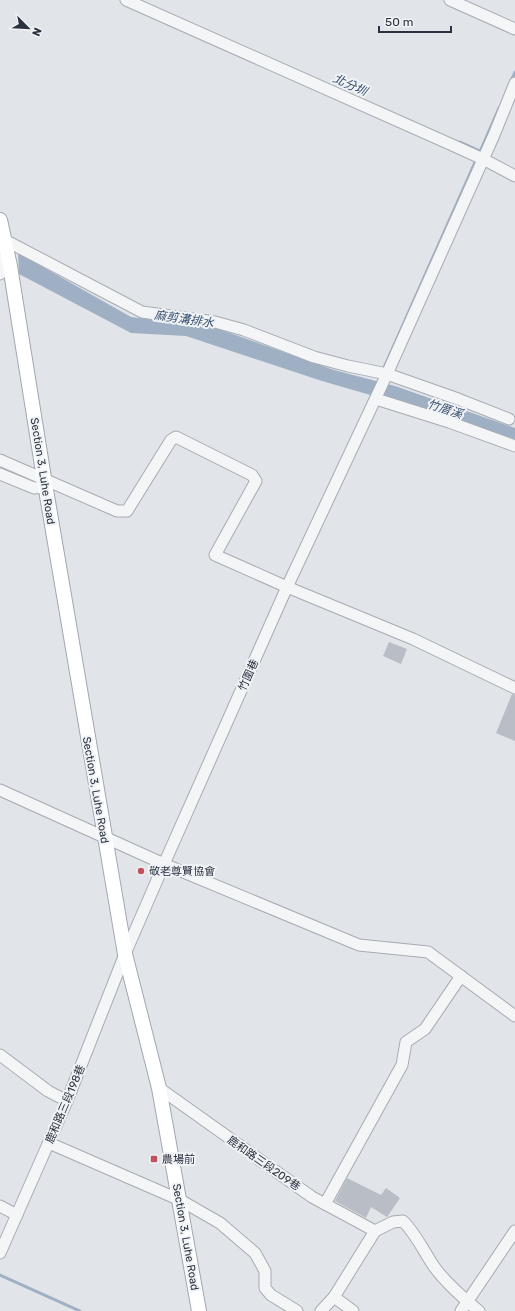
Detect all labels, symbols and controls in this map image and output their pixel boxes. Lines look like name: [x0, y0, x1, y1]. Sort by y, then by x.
north arrow: [8, 8, 48, 48]
scale bar: [379, 8, 451, 34]
text: 50 m: [385, 15, 413, 29]
text: N: [29, 26, 44, 38]
water label: 北分圳: [331, 71, 371, 100]
water label: 麻剪溝排水: [153, 308, 216, 330]
water label: 竹厝溪: [426, 397, 466, 422]
street label: Section 3, Luhe Road: [28, 417, 57, 525]
street label: 竹圍巷: [236, 657, 261, 693]
street label: Section 3, Luhe Road: [80, 736, 111, 844]
place label: 敬老尊賢協會: [149, 865, 215, 878]
marker: 敬老尊賢協會: [136, 866, 146, 876]
street label: 鹿和路三段198巷: [43, 1063, 88, 1146]
street label: 鹿和路三段209巷: [225, 1133, 303, 1193]
place label: 農場前: [162, 1153, 195, 1166]
marker: 農場前: [149, 1154, 159, 1164]
street label: Section 3, Luhe Road: [170, 1183, 201, 1291]

